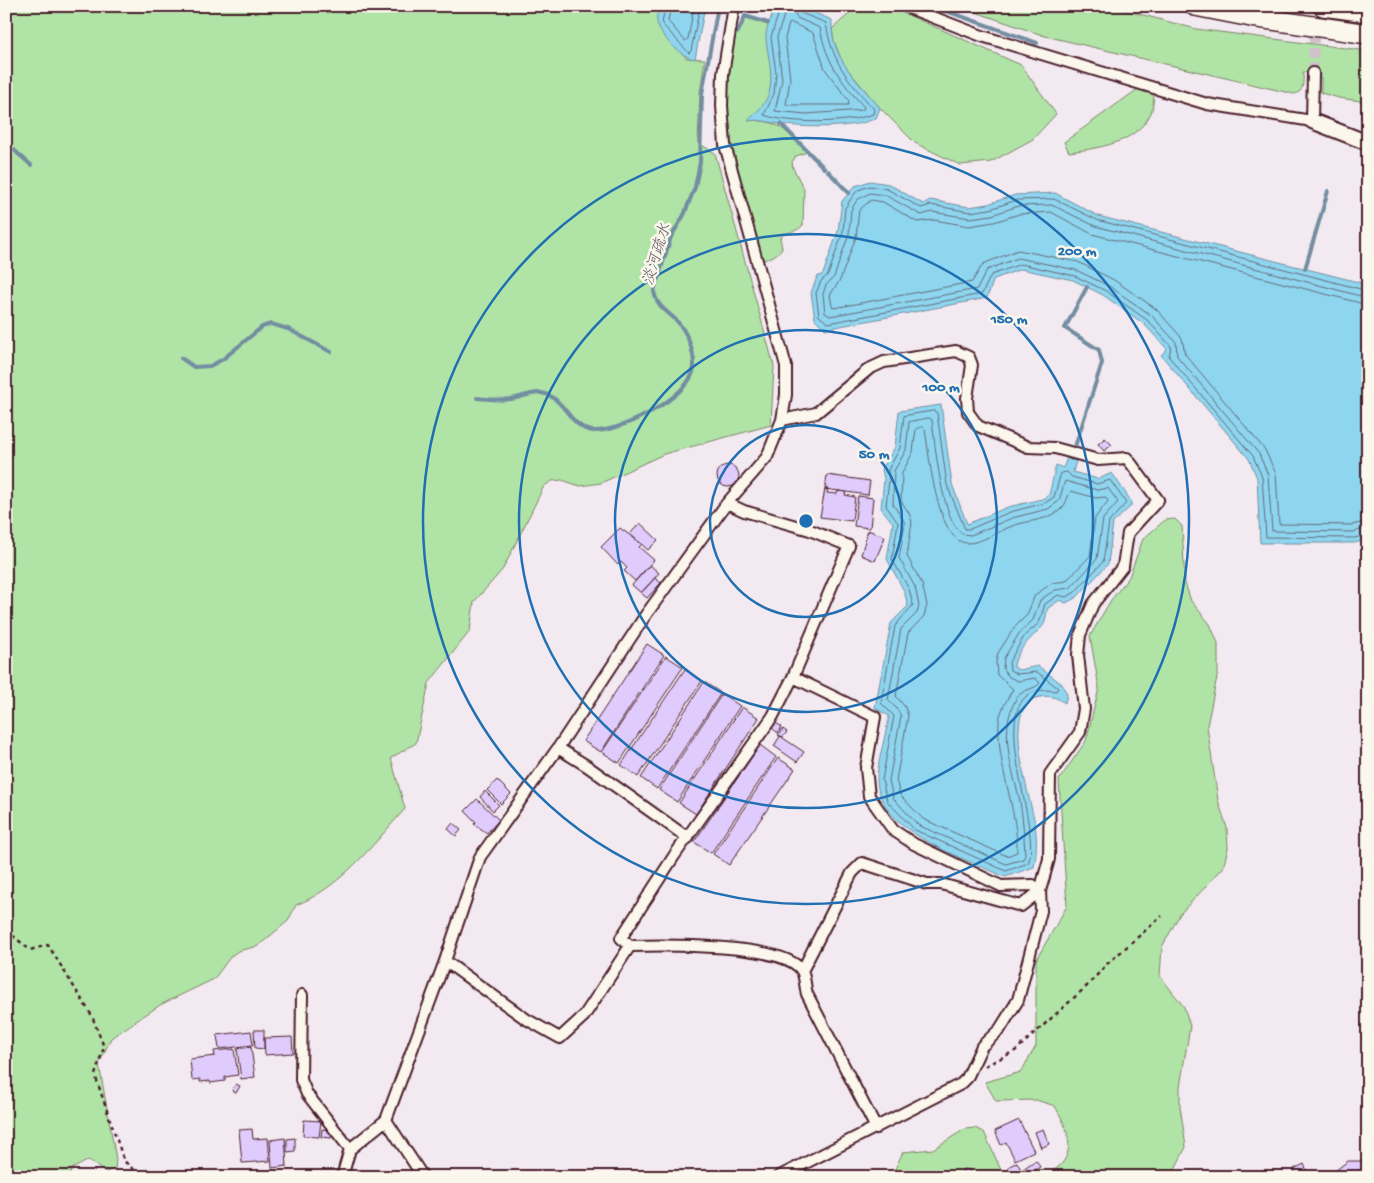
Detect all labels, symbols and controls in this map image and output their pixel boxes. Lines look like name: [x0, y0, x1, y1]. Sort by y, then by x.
water label: 淡河疏水: [639, 221, 677, 288]
text: 200 m: [1058, 243, 1097, 261]
text: 150 m: [990, 311, 1028, 329]
text: 100 m: [921, 379, 960, 397]
text: 50 m: [859, 446, 890, 464]
centre of rings: [797, 512, 815, 530]

